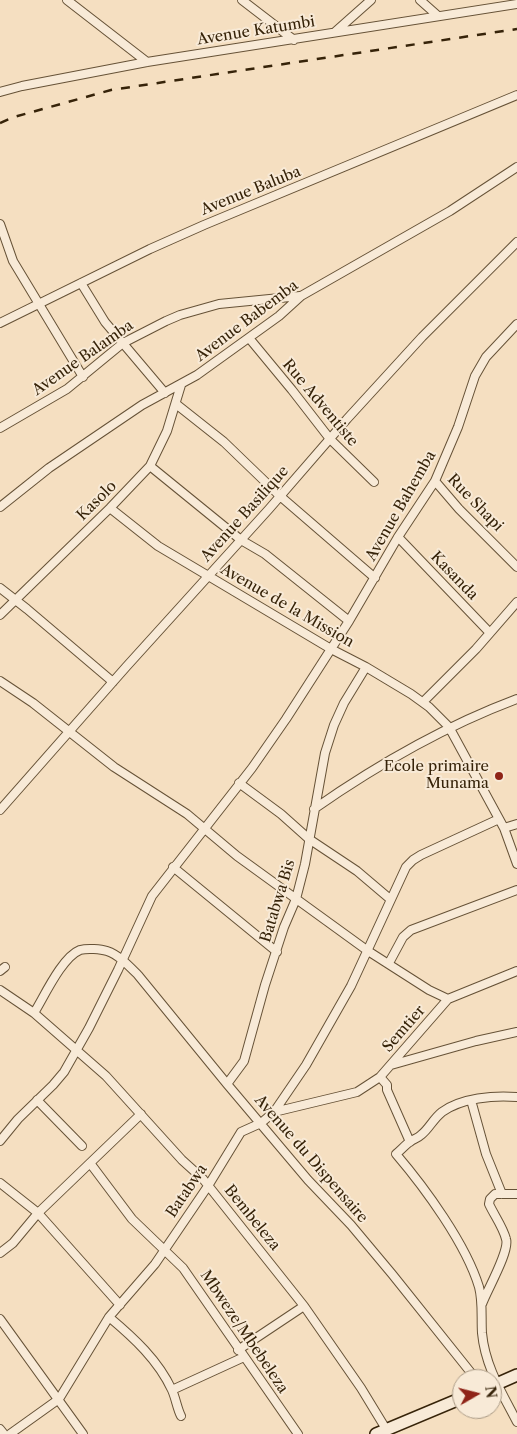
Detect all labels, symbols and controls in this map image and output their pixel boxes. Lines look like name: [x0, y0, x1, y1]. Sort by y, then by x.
street label: Avenue Katumbi: [196, 13, 316, 49]
street label: Avenue Baluba: [198, 163, 304, 219]
street label: Avenue Babemba: [192, 276, 302, 366]
street label: Avenue Balamba: [29, 316, 137, 400]
street label: Rue Adventiste: [278, 356, 362, 450]
street label: Avenue Bahemba: [362, 448, 440, 564]
street label: Avenue Basilique: [197, 462, 293, 566]
street label: Rue Shapi: [443, 471, 507, 535]
street label: Kasolo: [73, 477, 121, 525]
street label: Kasanda: [427, 548, 481, 604]
street label: Avenue de la Mission: [217, 560, 357, 652]
place label: Ecole primaire Munama: [384, 758, 489, 793]
marker: Ecole primaire Munama: [493, 770, 505, 782]
street label: Batabwa Bis: [257, 857, 299, 945]
street label: Semtier: [379, 1002, 429, 1056]
street label: Avenue du Dispensaire: [251, 1091, 371, 1227]
street label: Batabwa: [163, 1161, 211, 1221]
street label: Bembeleza: [220, 1182, 284, 1254]
street label: Mbweze/Mbebeleza: [196, 1267, 292, 1397]
north arrow: [452, 1369, 502, 1419]
text: N: [481, 1385, 501, 1399]

